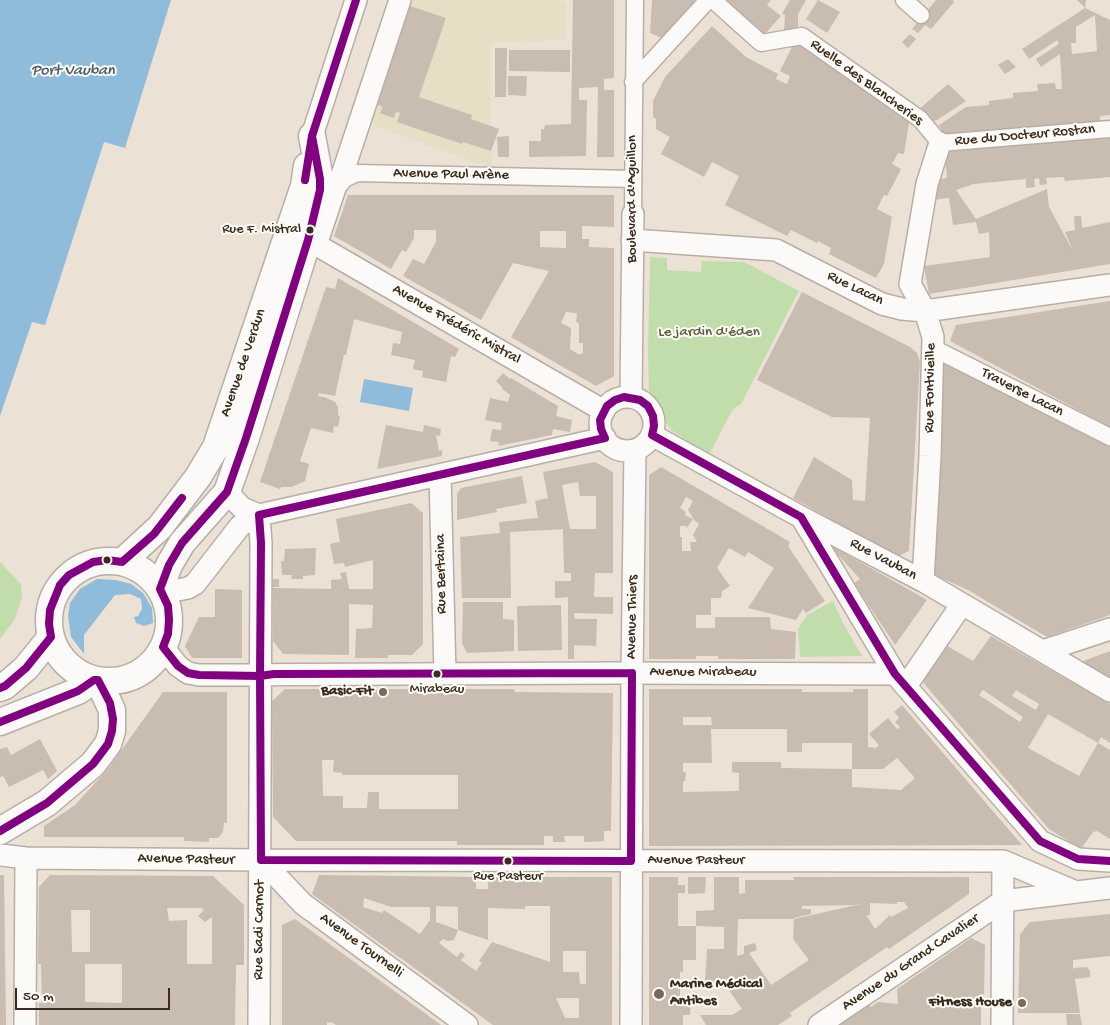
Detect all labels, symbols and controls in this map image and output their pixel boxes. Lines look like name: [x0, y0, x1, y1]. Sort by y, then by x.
street label: Ruelle des Blancheries: [806, 36, 926, 130]
water label: Port Vauban: [31, 62, 115, 82]
street label: Rue du Docteur Rostan: [954, 121, 1096, 151]
street label: Boulevard d'Aguillon: [624, 135, 642, 263]
street label: Avenue Paul Arène: [393, 165, 509, 185]
place label: Rue F. Mistral: [222, 222, 301, 238]
marker: Rue F. Mistral: [305, 225, 315, 235]
street label: Rue Lacan: [824, 268, 886, 310]
street label: Avenue Frédéric Mistral: [389, 281, 523, 369]
street label: Avenue de Verdun: [217, 307, 271, 419]
park label: Le jardin d'éden: [658, 324, 760, 342]
street label: Rue Fontvieille: [921, 343, 941, 433]
street label: Traverse Lacan: [978, 364, 1066, 422]
street label: Rue Bertaina: [432, 534, 452, 614]
street label: Rue Vauban: [846, 535, 920, 585]
unlabelled marker: [102, 555, 112, 565]
street label: Avenue Thiers: [623, 575, 643, 659]
street label: Avenue Mirabeau: [650, 664, 756, 682]
marker: Mirabeau: [432, 669, 442, 679]
place label: Mirabeau: [410, 682, 464, 698]
place label: Basic-Fit: [321, 683, 373, 701]
marker: Basic-Fit: [377, 686, 389, 698]
street label: Avenue Pasteur: [137, 850, 235, 870]
street label: Avenue Pasteur: [647, 852, 745, 870]
marker: Rue Pasteur: [503, 856, 513, 866]
place label: Rue Pasteur: [473, 869, 543, 885]
street label: Rue Sadi Carnot: [250, 880, 270, 980]
street label: Avenue Tournelli: [316, 910, 406, 982]
street label: Avenue du Grand Cavalier: [839, 910, 983, 1016]
place label: Marine Médical Antibes: [670, 976, 763, 1011]
scale bar: [18, 978, 172, 1010]
marker: Marine Médical Antibes: [652, 987, 666, 1001]
text: 50 m: [23, 988, 54, 1006]
place label: Fitness House: [929, 994, 1012, 1012]
marker: Fitness House: [1016, 997, 1028, 1009]

